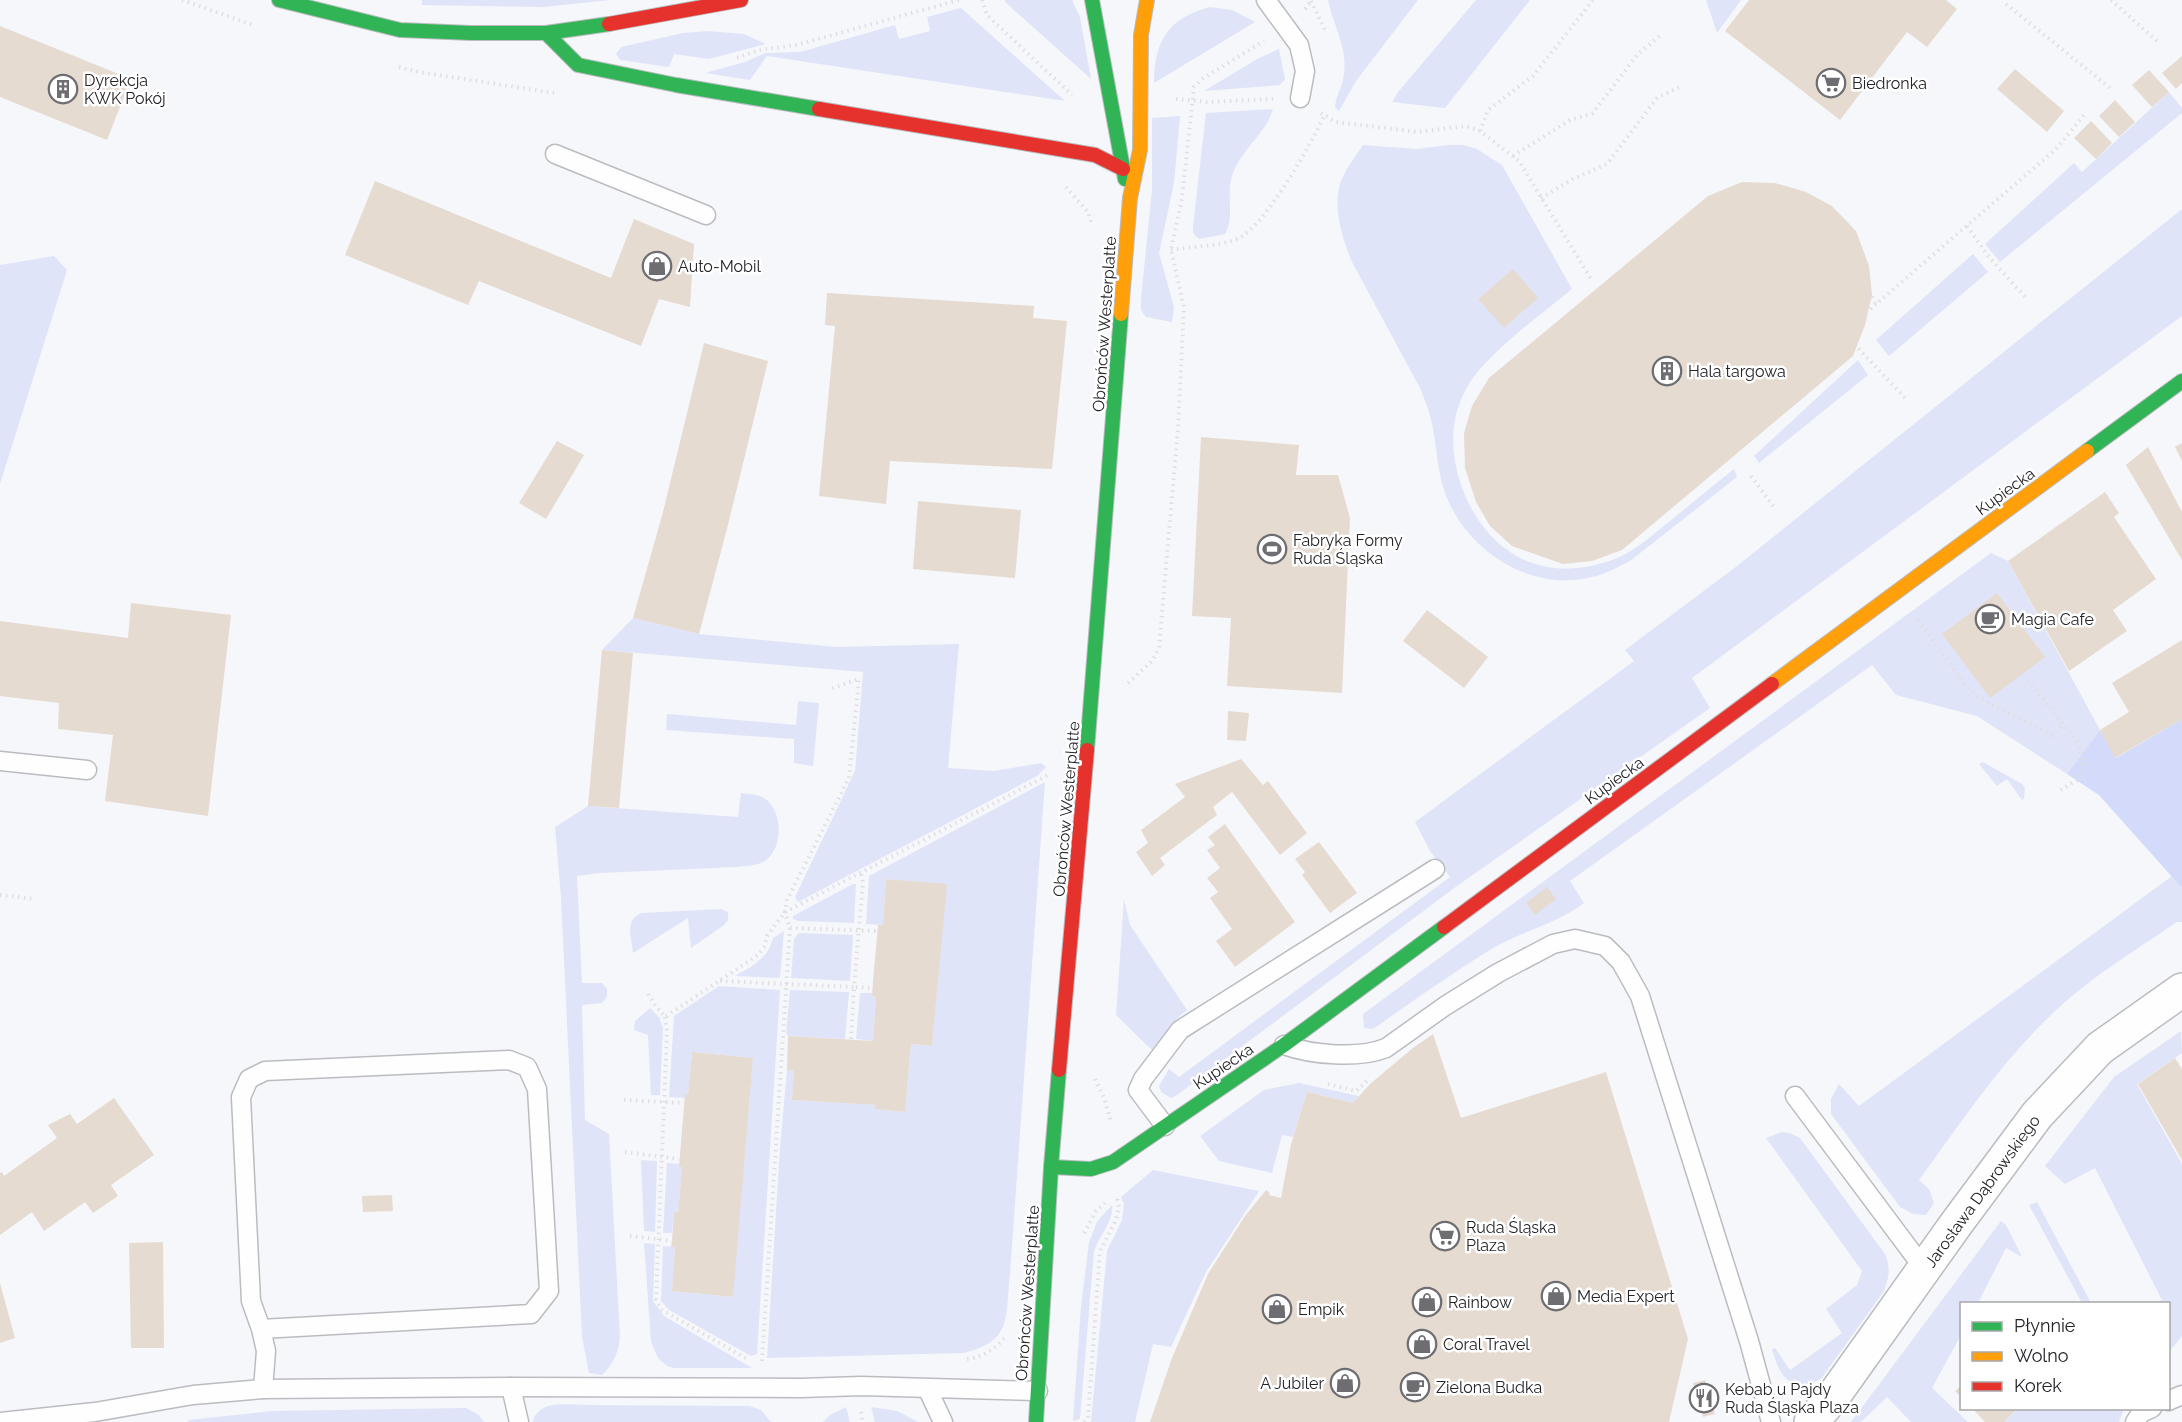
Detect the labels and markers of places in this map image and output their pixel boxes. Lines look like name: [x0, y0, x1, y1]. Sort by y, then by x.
supermarket icon: Biedronka: [1815, 67, 1847, 99]
place label: Dyrekcja KWK Pokój: [84, 71, 166, 108]
building icon: Dyrekcja KWK Pokój: [47, 73, 79, 105]
place label: Biedronka: [1852, 74, 1927, 93]
shop icon: Auto-Mobil: [641, 250, 673, 282]
place label: Auto-Mobil: [678, 257, 761, 276]
building icon: Hala targowa: [1651, 355, 1683, 387]
place label: Hala targowa: [1688, 362, 1786, 381]
place label: Fabryka Formy Ruda Śląska: [1293, 531, 1403, 568]
sports icon: Fabryka Formy Ruda Śląska: [1256, 533, 1288, 565]
cafe icon: Magia Cafe: [1974, 603, 2006, 635]
place label: Magia Cafe: [2011, 610, 2094, 629]
place label: Ruda Śląska Plaza: [1466, 1217, 1556, 1255]
supermarket icon: Ruda Śląska Plaza: [1429, 1220, 1461, 1252]
shop icon: Media Expert: [1540, 1280, 1572, 1312]
shop icon: Rainbow: [1411, 1286, 1443, 1318]
place label: Media Expert: [1577, 1287, 1675, 1306]
shop icon: Empik: [1261, 1293, 1293, 1325]
place label: Rainbow: [1448, 1293, 1512, 1312]
place label: Empik: [1298, 1300, 1345, 1319]
shop icon: Coral Travel: [1406, 1328, 1438, 1360]
place label: Coral Travel: [1443, 1335, 1530, 1354]
shop icon: A Jubiler: [1329, 1367, 1361, 1399]
cafe icon: Zielona Budka: [1399, 1371, 1431, 1403]
place label: A Jubiler: [1260, 1374, 1324, 1393]
place label: Zielona Budka: [1436, 1378, 1542, 1397]
place label: Kebab u Pajdy Ruda Śląska Plaza: [1725, 1380, 1859, 1417]
restaurant icon: Kebab u Pajdy Ruda Śląska Plaza: [1688, 1382, 1720, 1414]

